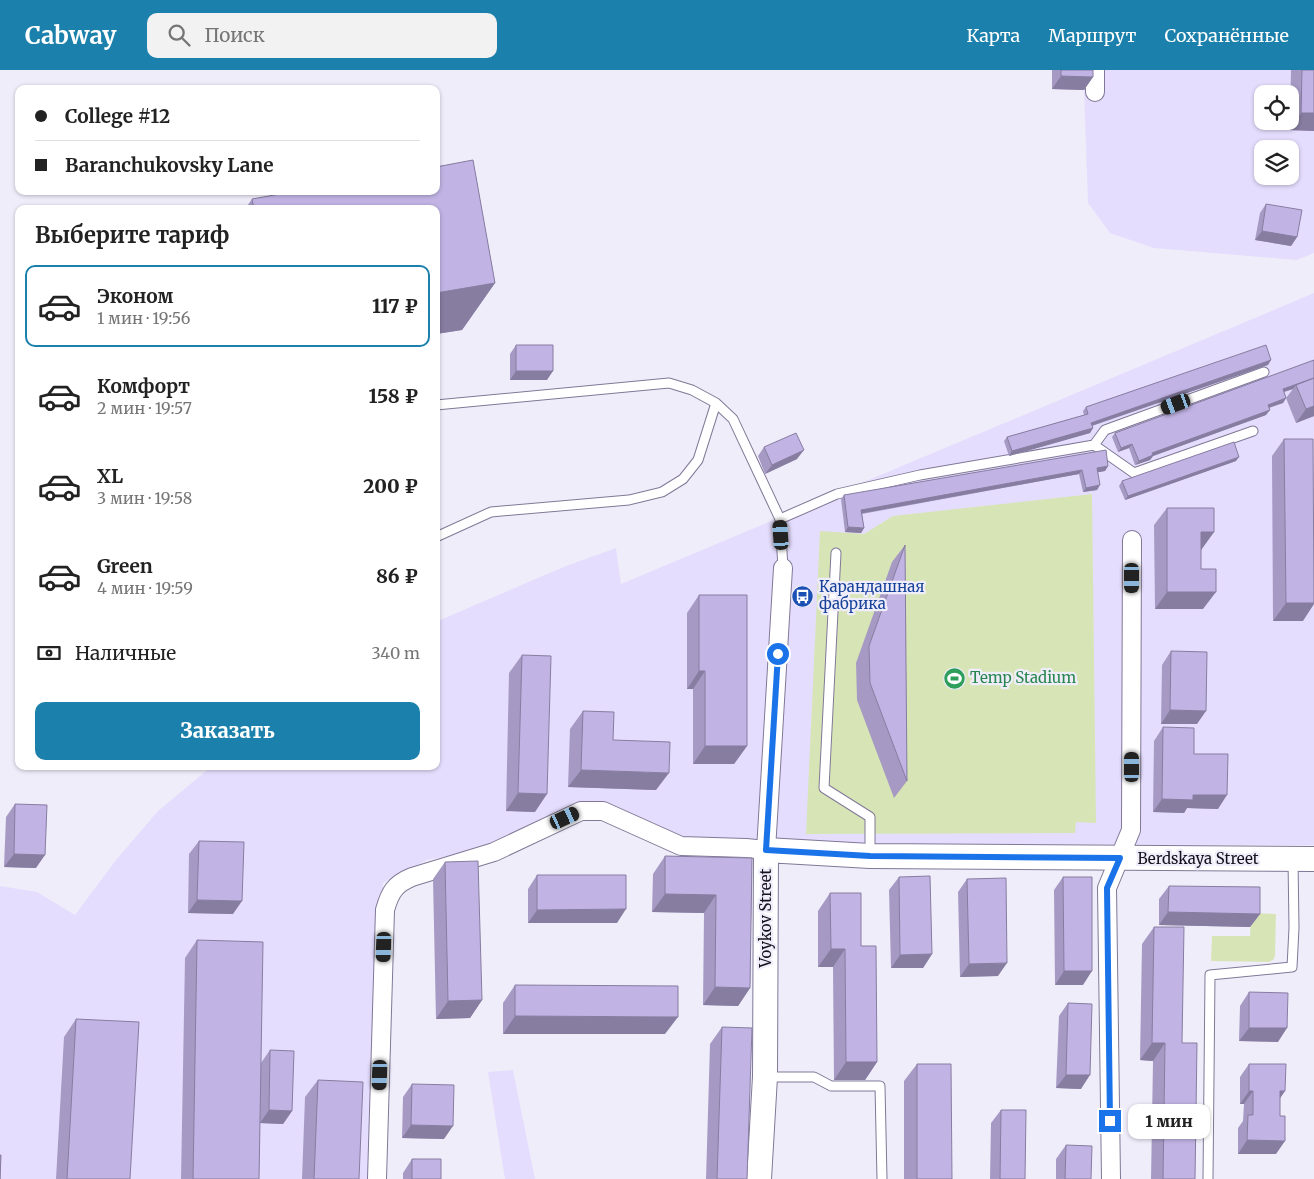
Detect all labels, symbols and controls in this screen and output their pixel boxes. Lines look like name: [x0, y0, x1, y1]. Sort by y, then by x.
search box: [147, 13, 497, 58]
text: Cabway: [25, 20, 117, 51]
icon: search: [165, 21, 193, 49]
text: Поиск: [205, 23, 265, 47]
text: Карта: [967, 24, 1020, 47]
text: Маршрут: [1048, 24, 1136, 47]
text: Сохранённые: [1164, 24, 1289, 47]
map controls: [1254, 85, 1299, 185]
button: locate: [1254, 85, 1299, 130]
text: College #12: [65, 104, 170, 128]
button: layers: [1254, 140, 1299, 185]
text: Baranchukovsky Lane: [65, 153, 274, 177]
text: Выберите тариф: [35, 221, 229, 249]
icon: car: [37, 284, 82, 329]
text: Эконом: [97, 284, 173, 308]
text: 117 ₽: [372, 294, 418, 318]
text: 1 мин · 19:56: [97, 308, 190, 328]
icon: car: [37, 374, 82, 419]
text: Комфорт: [97, 374, 190, 398]
text: 158 ₽: [368, 384, 418, 408]
car: [1159, 392, 1192, 416]
text: 2 мин · 19:57: [97, 398, 192, 418]
icon: car: [37, 464, 82, 509]
text: XL: [97, 464, 123, 488]
text: 200 ₽: [363, 474, 418, 498]
text: 3 мин · 19:58: [97, 488, 192, 508]
car: [772, 520, 789, 550]
icon: car: [37, 554, 82, 599]
text: Green: [97, 554, 153, 578]
car: [1124, 563, 1139, 593]
text: 86 ₽: [376, 564, 418, 588]
place label: Карандашная фабрика: [819, 577, 925, 613]
text: 4 мин · 19:59: [97, 578, 193, 598]
bus stop icon: Карандашная фабрика: [791, 584, 815, 608]
icon: cash: [35, 639, 63, 667]
text: Наличные: [75, 641, 176, 665]
text: 340 m: [371, 643, 420, 663]
route start: [767, 643, 789, 665]
sports icon: Temp Stadium: [942, 666, 966, 690]
place label: Temp Stadium: [970, 668, 1076, 687]
button: Заказать: [35, 702, 420, 760]
car: [1124, 752, 1139, 782]
car: [548, 805, 581, 831]
street label: Berdskaya Street: [1137, 849, 1259, 868]
street label: Voykov Street: [756, 868, 775, 968]
car: [375, 932, 392, 962]
car: [371, 1060, 388, 1090]
callout: 1 мин: [1128, 1104, 1210, 1138]
route end: [1099, 1110, 1121, 1132]
text: 1 мин: [1145, 1111, 1193, 1131]

